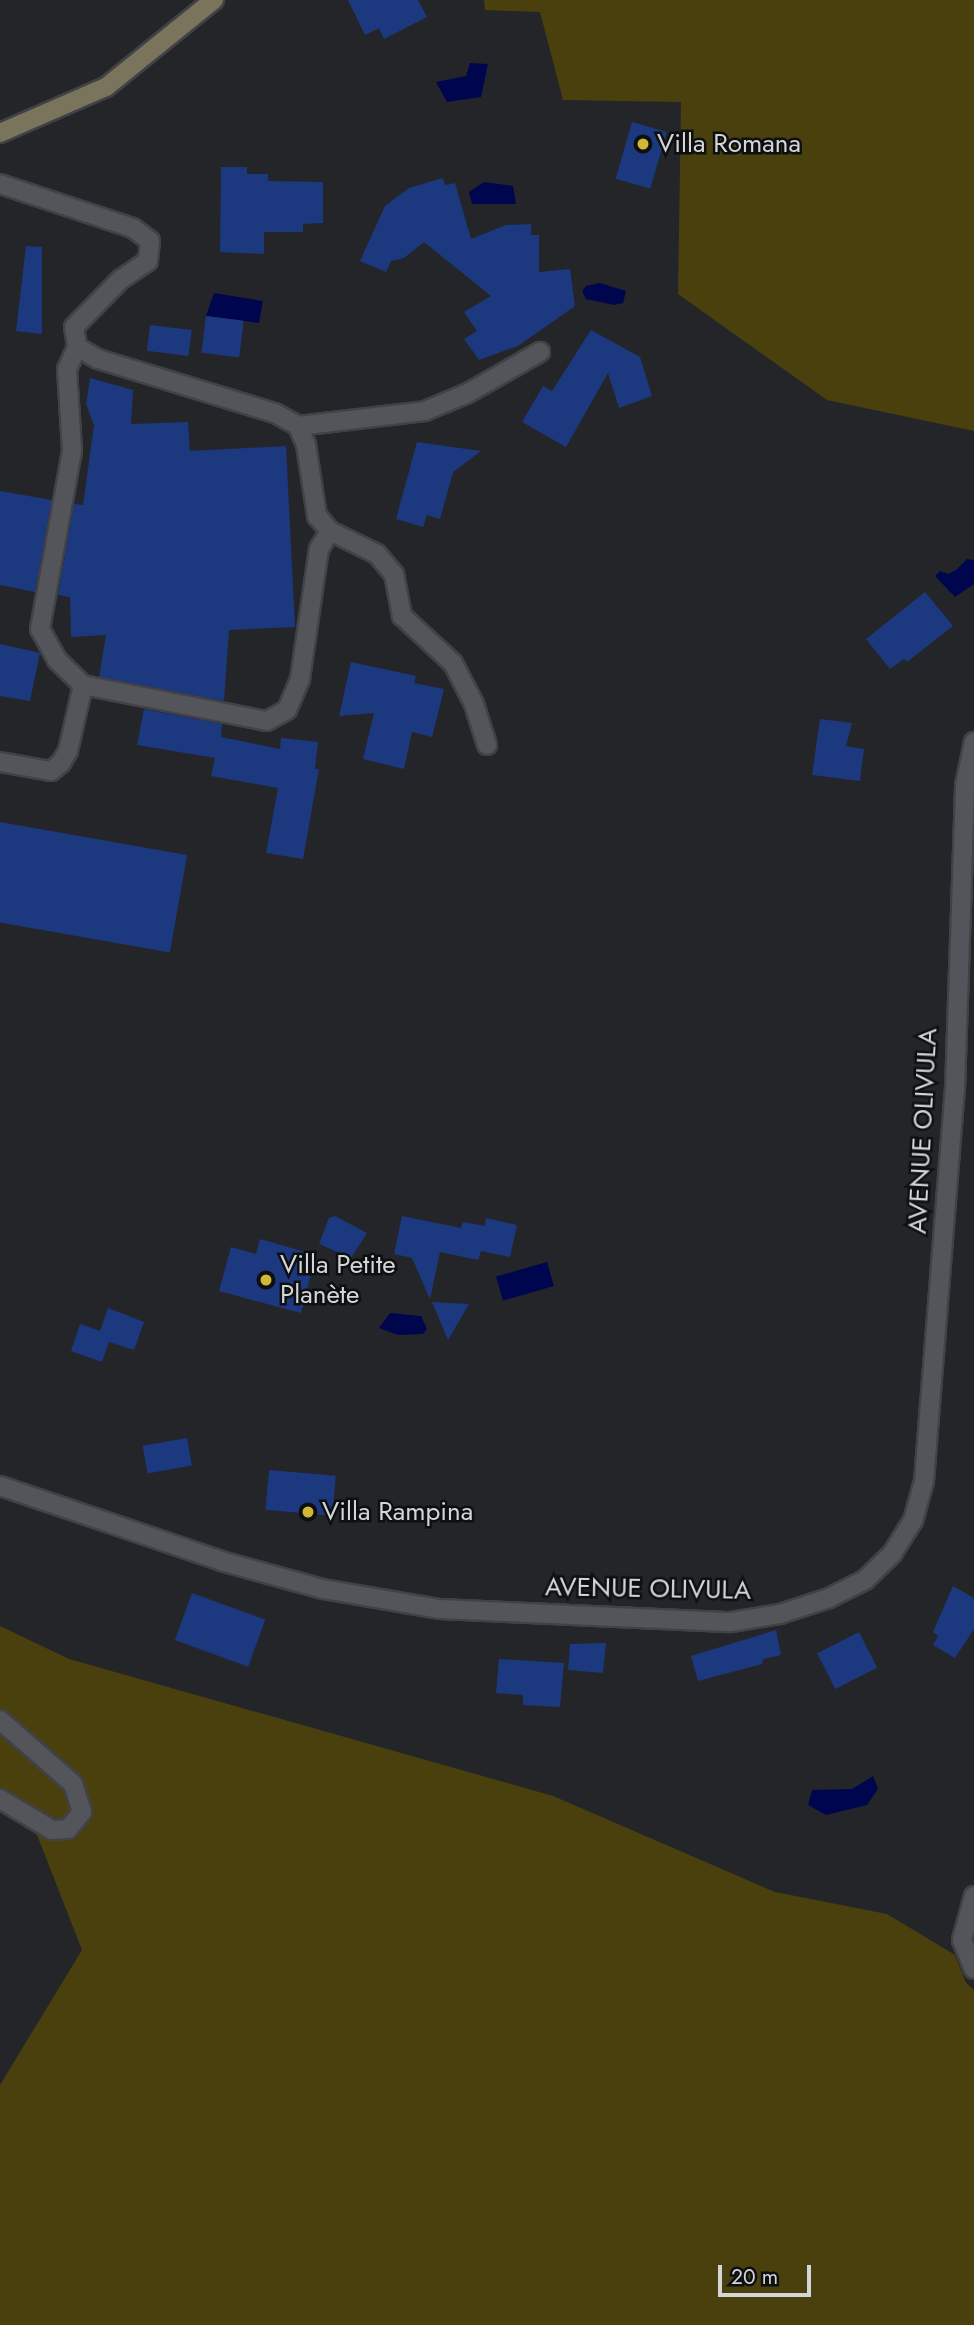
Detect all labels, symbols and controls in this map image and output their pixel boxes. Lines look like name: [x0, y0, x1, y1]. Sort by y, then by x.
place label: Villa Romana: [657, 128, 801, 160]
marker: Villa Romana: [635, 136, 651, 152]
street label: AVENUE OLIVULA: [902, 1027, 944, 1235]
place label: Villa Petite Planète: [280, 1249, 396, 1310]
marker: Villa Petite Planète: [258, 1272, 274, 1288]
place label: Villa Rampina: [322, 1496, 473, 1528]
marker: Villa Rampina: [300, 1504, 316, 1520]
street label: AVENUE OLIVULA: [545, 1572, 751, 1606]
scale bar: [722, 2252, 815, 2296]
text: 20 m: [731, 2262, 778, 2292]

